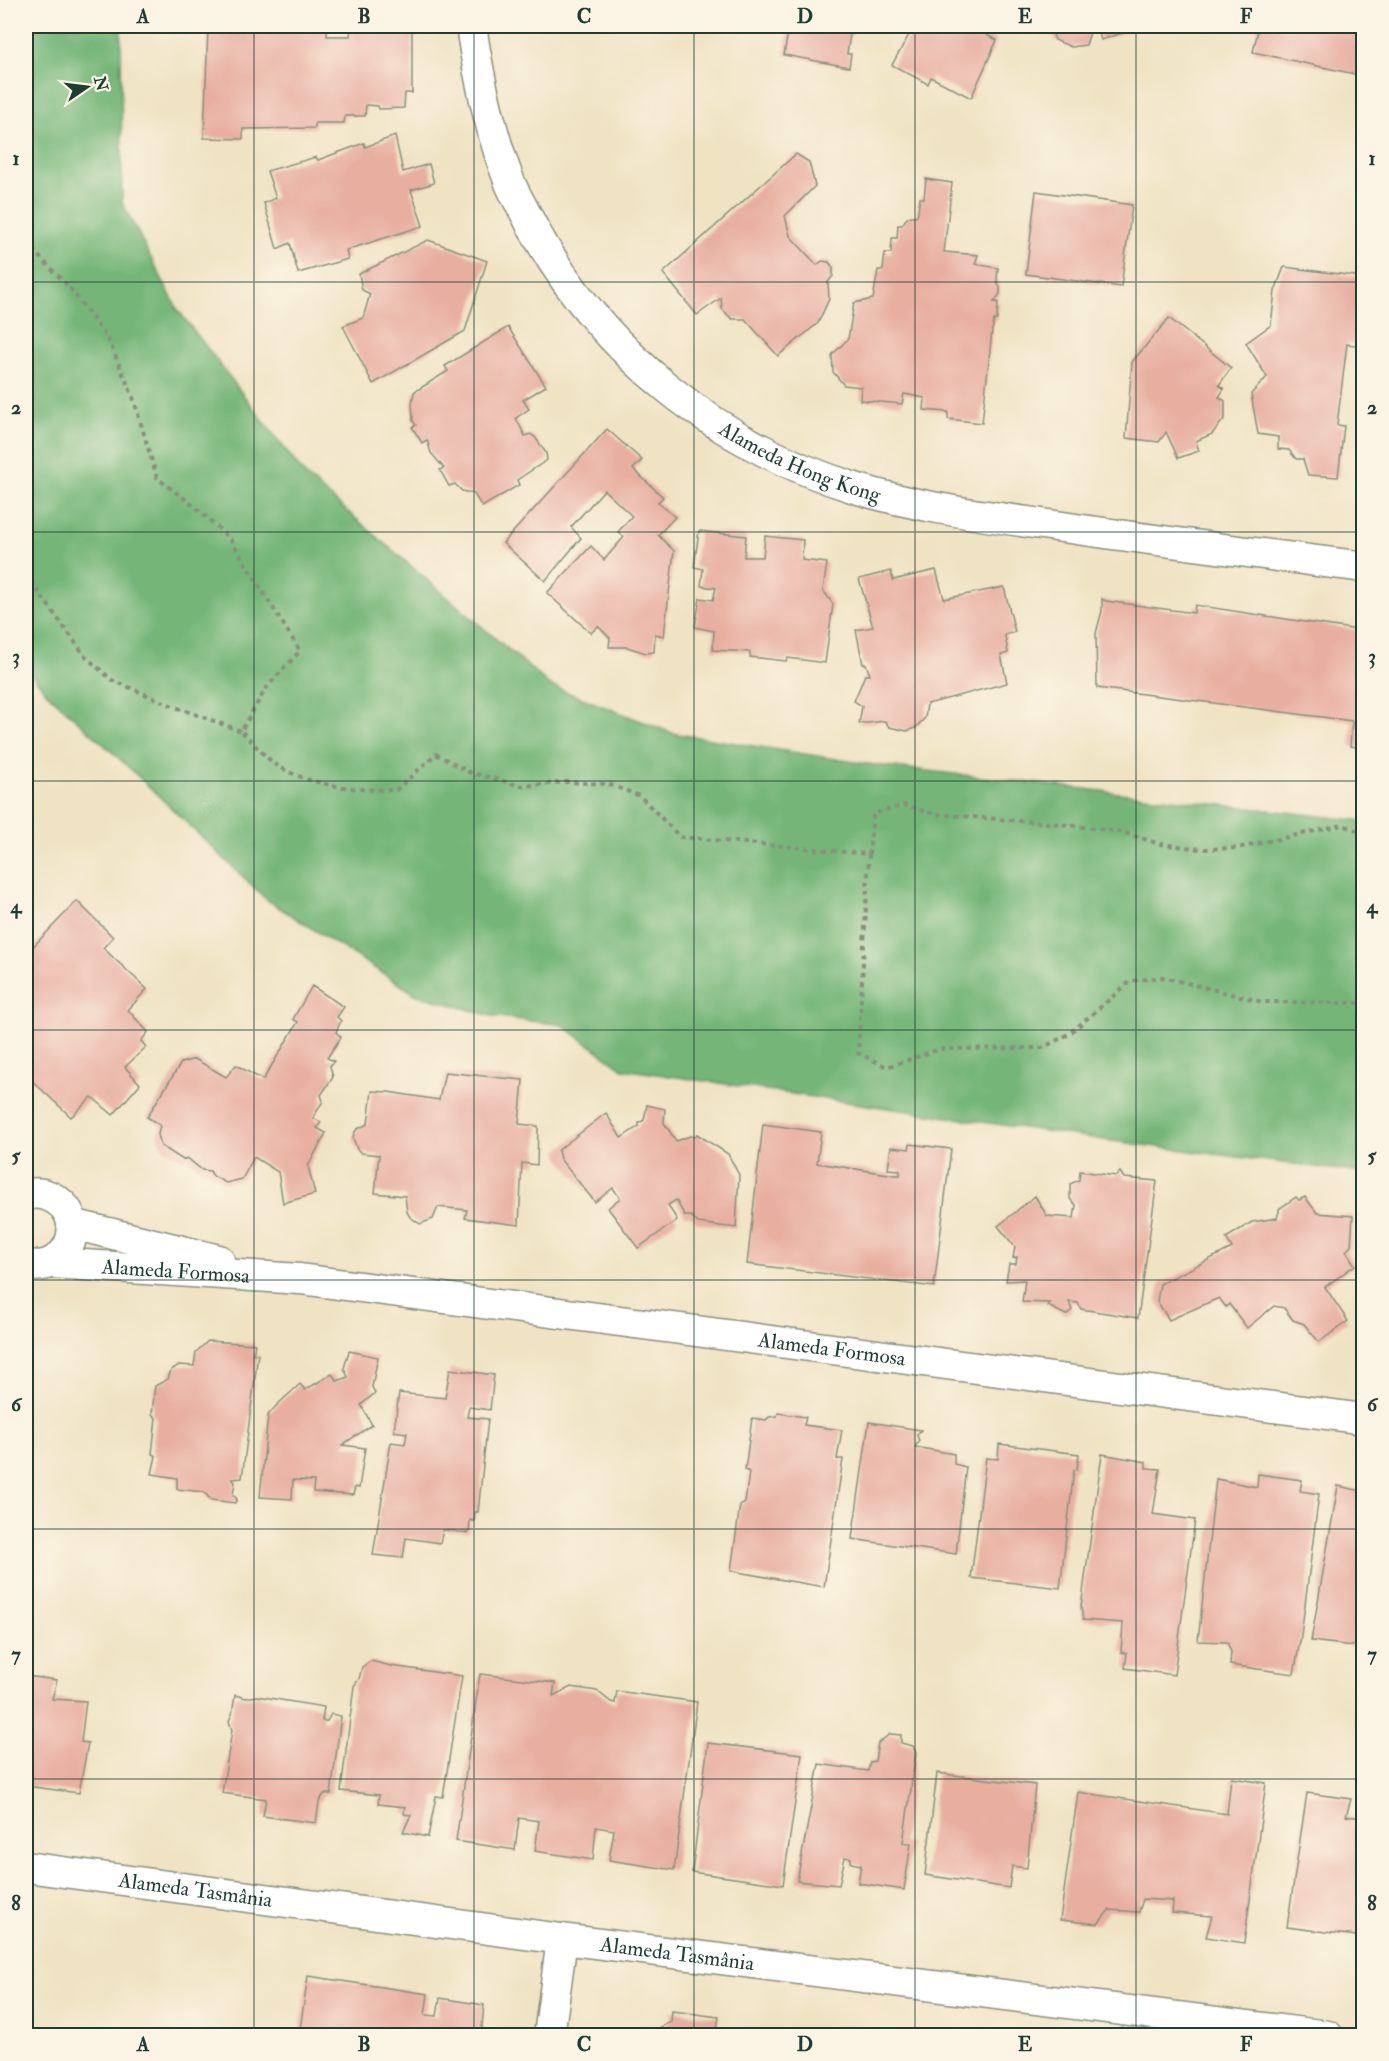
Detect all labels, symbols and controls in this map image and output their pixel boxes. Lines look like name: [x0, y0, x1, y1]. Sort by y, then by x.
text: A: [136, 4, 150, 29]
text: B: [357, 4, 371, 29]
text: C: [577, 4, 591, 29]
text: D: [797, 4, 813, 29]
text: E: [1018, 4, 1033, 29]
text: F: [1240, 4, 1253, 29]
north arrow: [57, 57, 117, 117]
text: N: [89, 73, 112, 94]
text: 1: [12, 146, 20, 171]
text: 1: [1368, 146, 1376, 171]
text: 2: [11, 395, 21, 420]
text: 2: [1367, 395, 1377, 420]
street label: Alameda Hong Kong: [713, 414, 884, 508]
text: 3: [12, 644, 20, 669]
text: 3: [1368, 644, 1376, 669]
text: 4: [10, 894, 23, 919]
text: 4: [1366, 894, 1379, 919]
text: 5: [12, 1143, 22, 1168]
text: 5: [1368, 1143, 1378, 1168]
street label: Alameda Formosa: [100, 1253, 251, 1289]
street label: Alameda Formosa: [755, 1326, 908, 1372]
text: 6: [11, 1392, 23, 1417]
text: 6: [1367, 1392, 1379, 1417]
text: 7: [11, 1642, 21, 1667]
text: 7: [1367, 1642, 1377, 1667]
street label: Alameda Tasmânia: [116, 1866, 274, 1914]
text: 8: [11, 1891, 21, 1916]
text: 8: [1367, 1891, 1377, 1916]
street label: Alameda Tasmânia: [598, 1930, 756, 1977]
text: A: [136, 2032, 150, 2057]
text: B: [357, 2032, 371, 2057]
text: C: [577, 2032, 591, 2057]
text: D: [797, 2032, 813, 2057]
text: E: [1018, 2032, 1033, 2057]
text: F: [1240, 2032, 1253, 2057]

